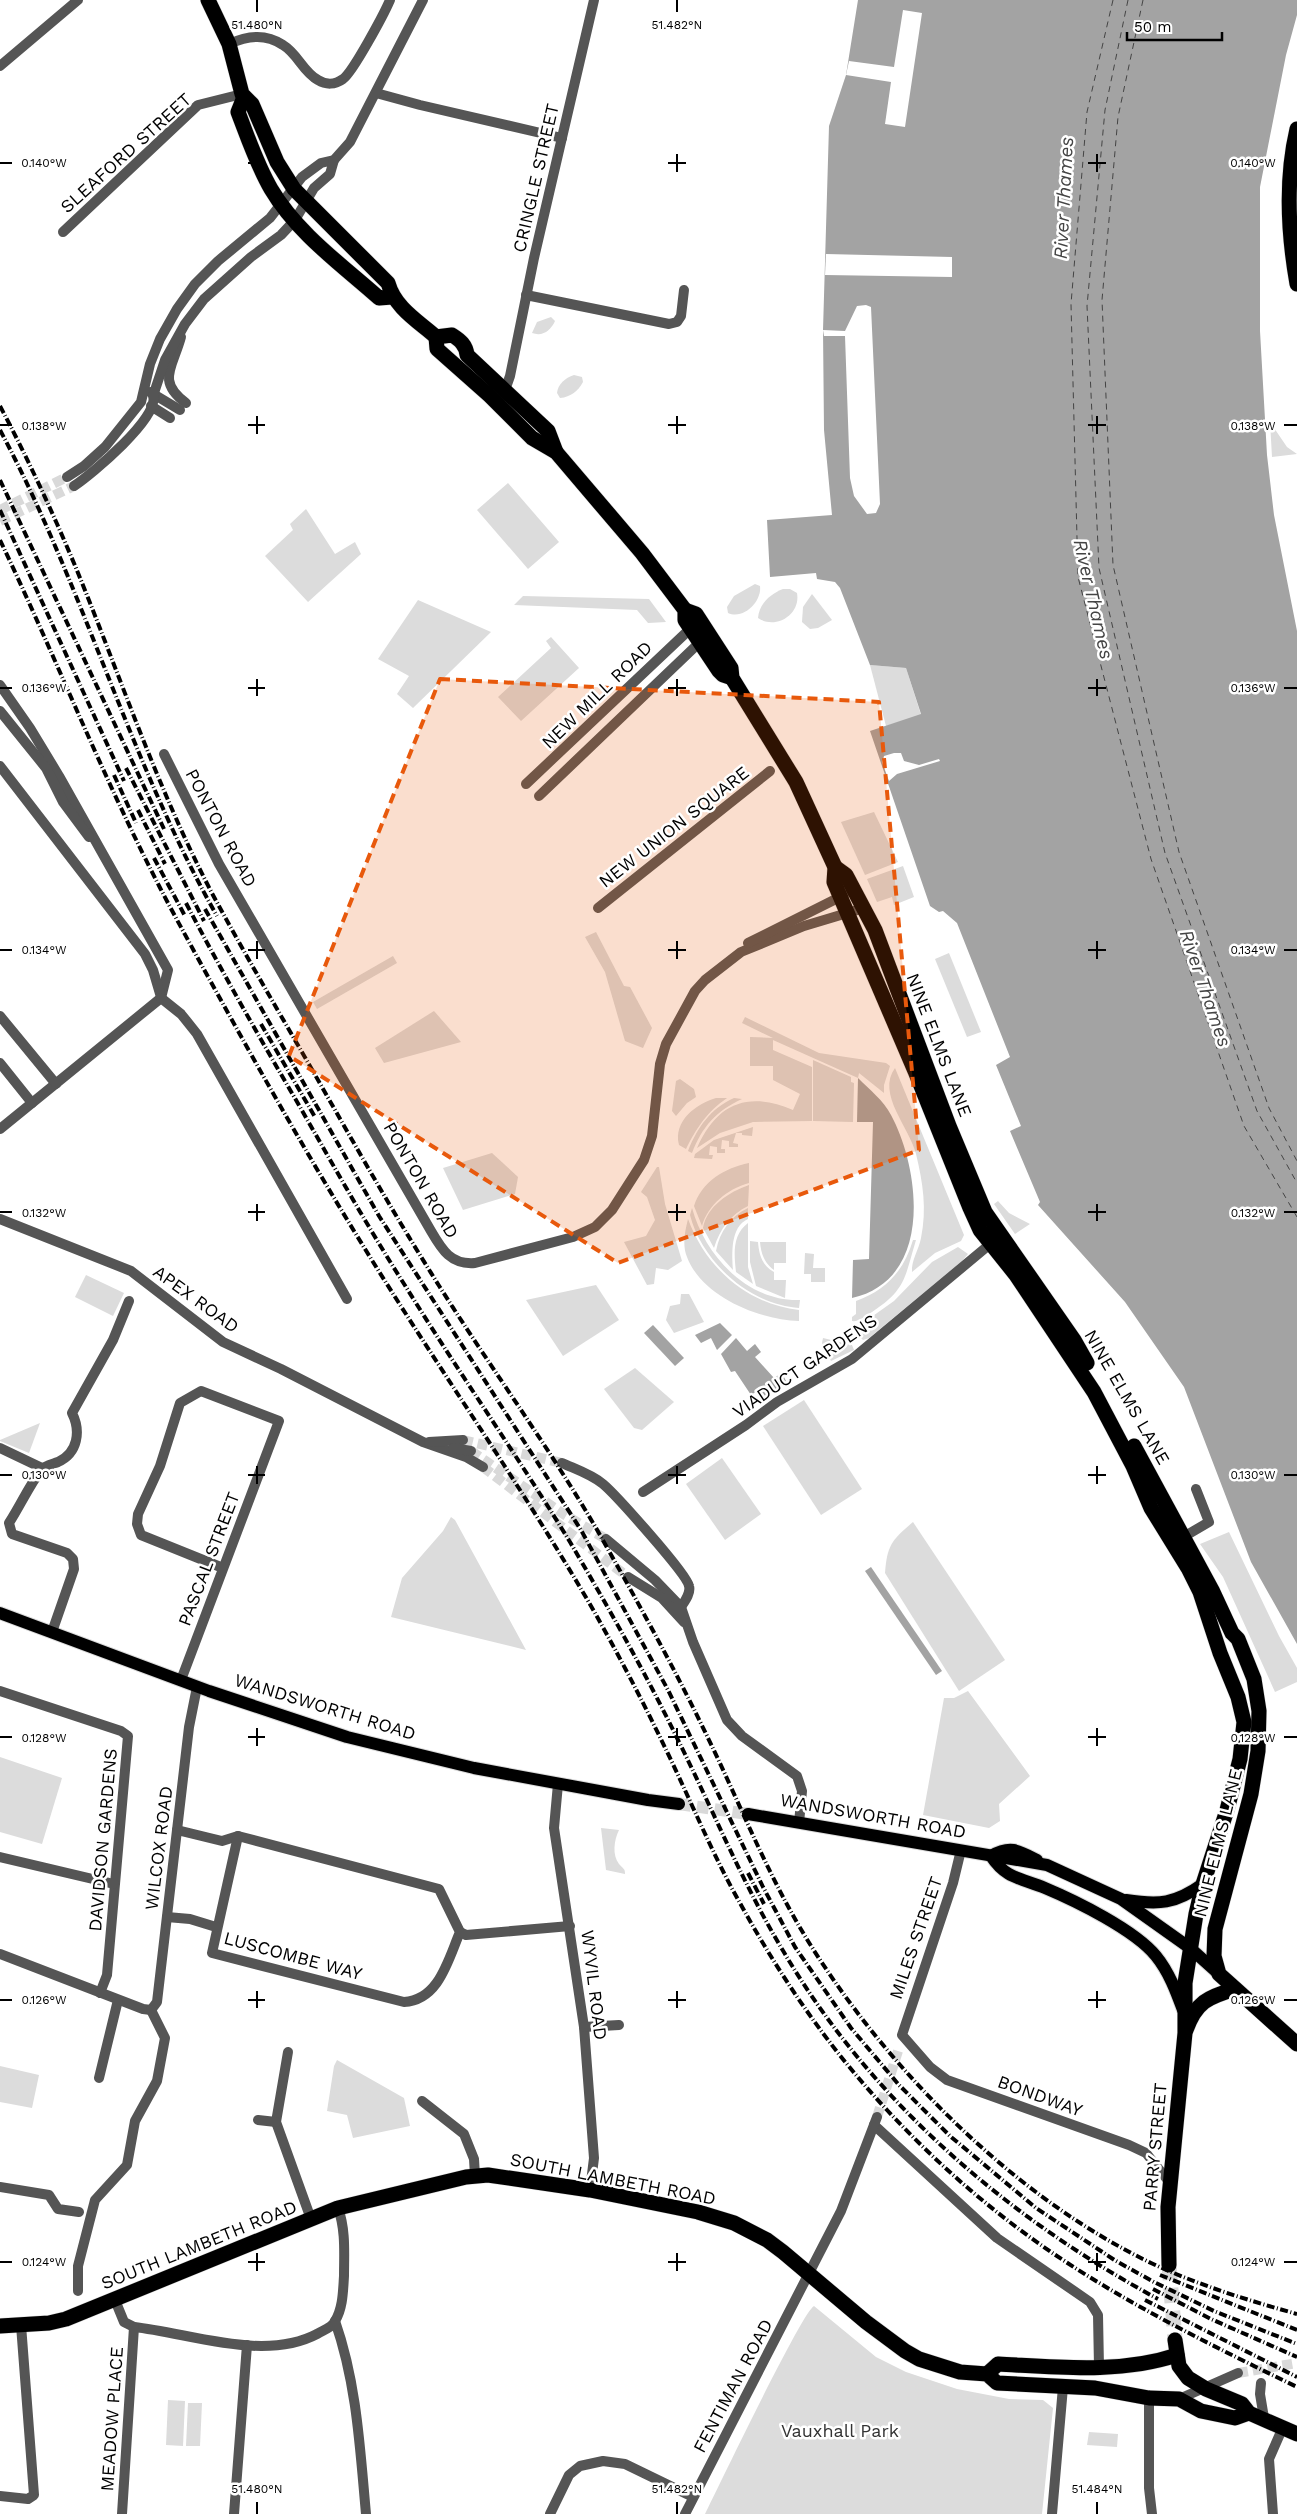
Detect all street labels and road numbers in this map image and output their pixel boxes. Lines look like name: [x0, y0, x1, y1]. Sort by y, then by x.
street label: SLEAFORD STREET: [56, 88, 195, 217]
street label: CRINGLE STREET: [508, 101, 563, 254]
street label: NEW MILL ROAD: [537, 637, 656, 753]
street label: NEW UNION SQUARE: [595, 762, 753, 892]
street label: PONTON ROAD: [181, 765, 261, 890]
street label: NINE ELMS LANE: [902, 970, 977, 1120]
street label: PONTON ROAD: [380, 1118, 463, 1242]
street label: APEX ROAD: [149, 1260, 243, 1337]
street label: VIADUCT GARDENS: [729, 1309, 881, 1422]
street label: NINE ELMS LANE: [1080, 1326, 1175, 1468]
street label: PASCAL STREET: [173, 1489, 244, 1629]
street label: WANDSWORTH ROAD: [232, 1669, 418, 1744]
street label: DAVIDSON GARDENS: [84, 1747, 121, 1932]
street label: NINE ELMS LANE: [1189, 1767, 1246, 1919]
street label: WILCOX ROAD: [140, 1785, 177, 1911]
street label: WANDSWORTH ROAD: [779, 1789, 968, 1842]
street label: MILES STREET: [885, 1874, 946, 2002]
street label: LUSCOMBE WAY: [222, 1927, 365, 1984]
street label: WYVIL ROAD: [577, 1929, 612, 2041]
street label: BONDWAY: [995, 2070, 1086, 2121]
street label: PARRY STREET: [1138, 2082, 1171, 2212]
street label: SOUTH LAMBETH ROAD: [508, 2148, 718, 2209]
street label: SOUTH LAMBETH ROAD: [98, 2196, 300, 2293]
street label: FENTIMAN ROAD: [688, 2315, 777, 2456]
street label: MEADOW PLACE: [96, 2346, 127, 2492]

